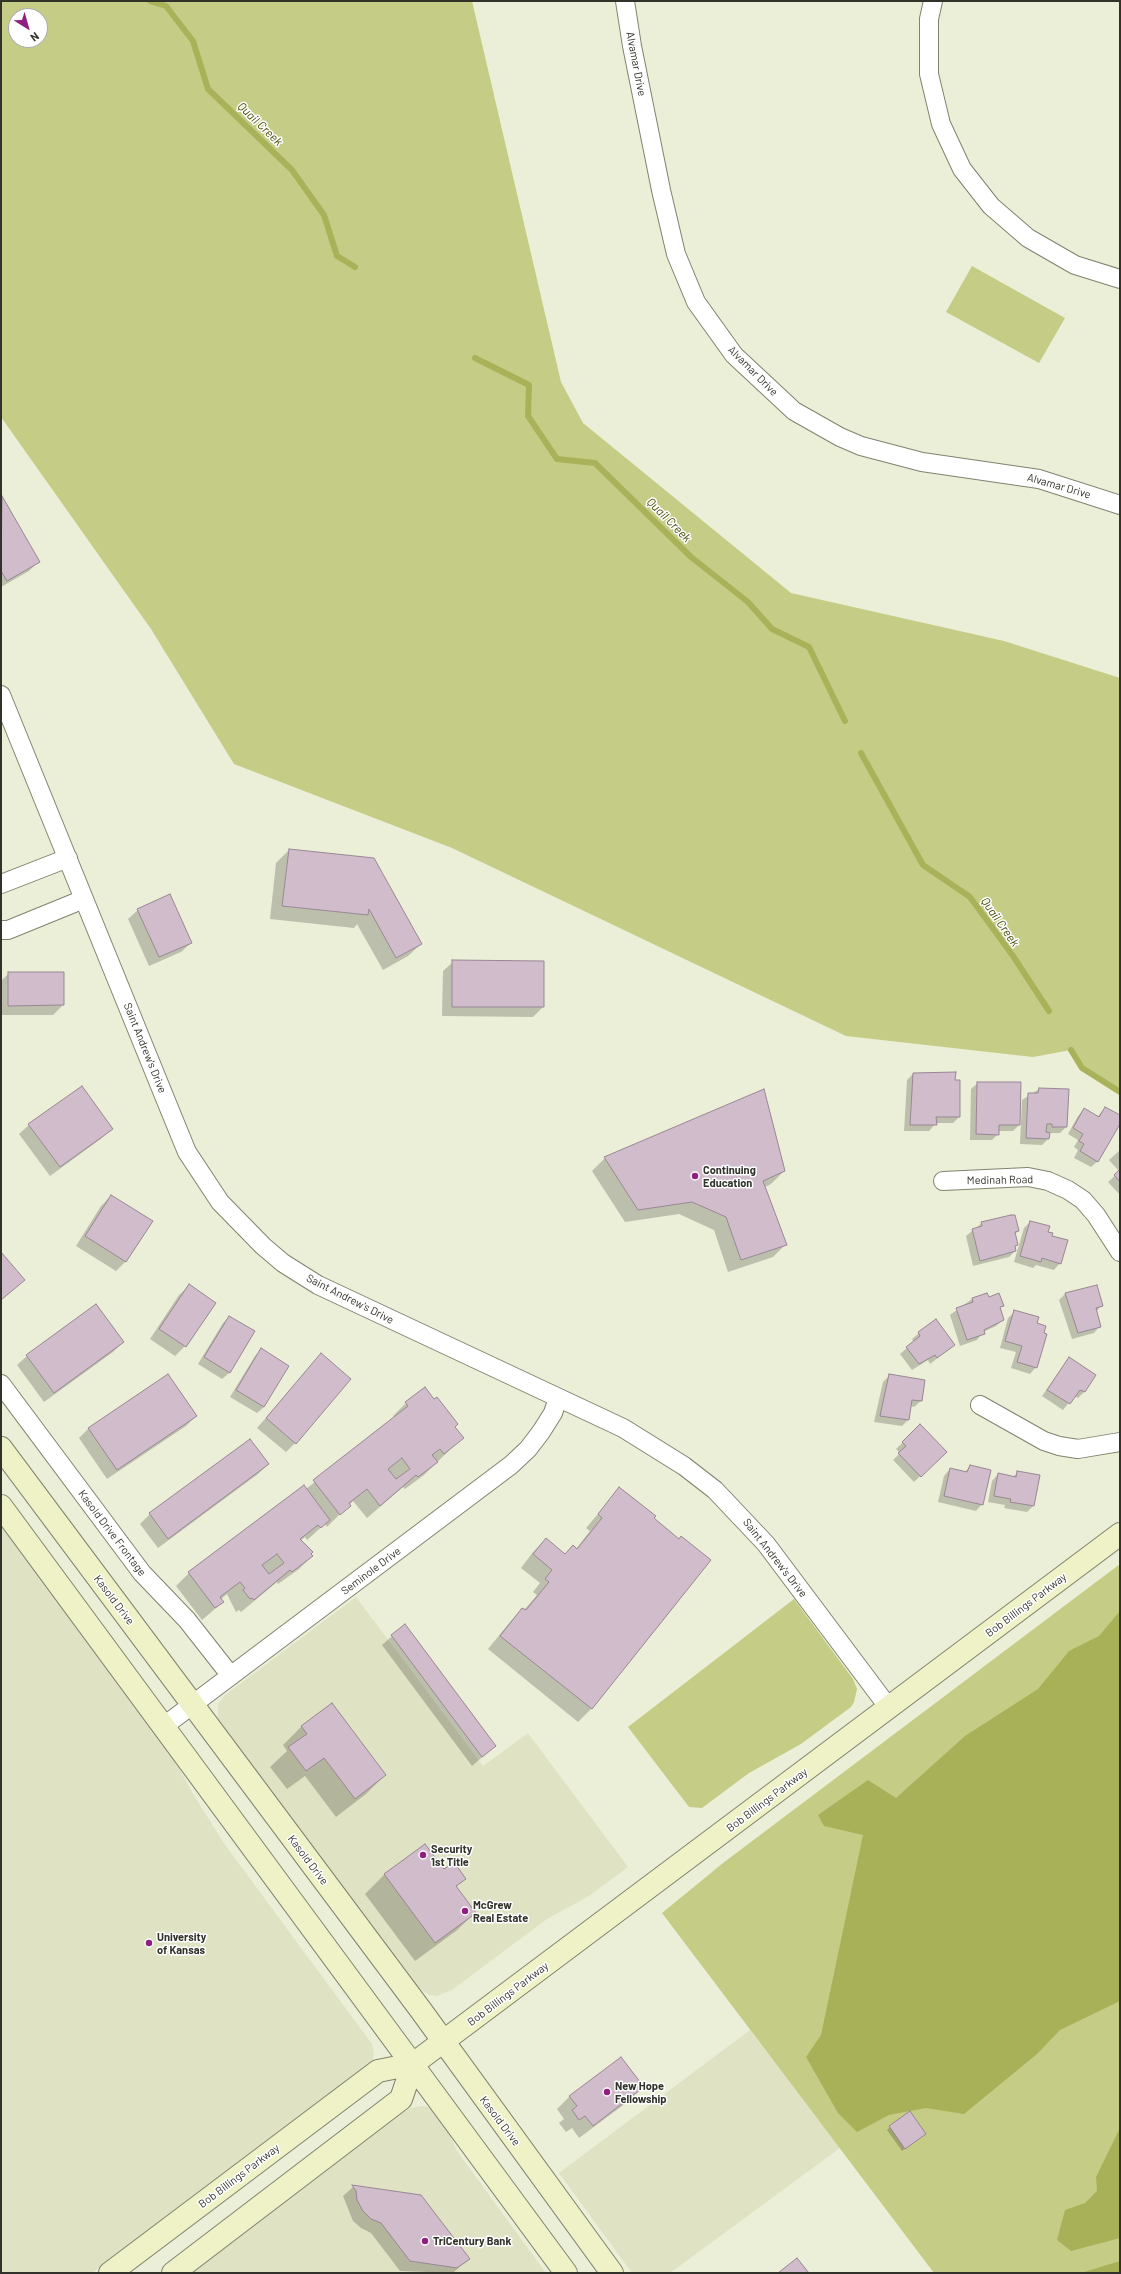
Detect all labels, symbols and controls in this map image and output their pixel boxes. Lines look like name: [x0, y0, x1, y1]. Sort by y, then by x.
north arrow: [8, 8, 48, 48]
text: N: [28, 30, 42, 45]
street label: Alvamar Drive: [623, 31, 649, 97]
water label: Quail Creek: [235, 99, 285, 149]
street label: Alvamar Drive: [725, 343, 781, 399]
street label: Alvamar Drive: [1026, 471, 1092, 501]
water label: Quail Creek: [644, 495, 694, 545]
water label: Quail Creek: [978, 895, 1022, 949]
street label: Saint Andrew's Drive: [121, 1001, 169, 1095]
place label: Continuing Education: [703, 1163, 756, 1189]
marker: Continuing Education: [690, 1171, 700, 1181]
street label: Medinah Road: [967, 1173, 1033, 1187]
street label: Saint Andrew's Drive: [304, 1271, 396, 1327]
street label: Kasold Drive Frontage: [75, 1487, 149, 1579]
street label: Saint Andrew's Drive: [740, 1516, 810, 1600]
street label: Seminole Drive: [339, 1544, 403, 1598]
street label: Bob Billings Parkway: [983, 1570, 1069, 1640]
street label: Kasold Drive: [91, 1573, 137, 1627]
street label: Bob Billings Parkway: [724, 1765, 810, 1835]
street label: Kasold Drive: [285, 1833, 331, 1887]
place label: Security 1st Title: [431, 1842, 472, 1868]
marker: Security 1st Title: [418, 1850, 428, 1860]
place label: McGrew Real Estate: [473, 1898, 528, 1924]
marker: McGrew Real Estate: [460, 1906, 470, 1916]
place label: University of Kansas: [157, 1930, 206, 1956]
marker: University of Kansas: [144, 1938, 154, 1948]
street label: Bob Billings Parkway: [465, 1959, 551, 2029]
place label: New Hope Fellowship: [615, 2079, 667, 2105]
marker: New Hope Fellowship: [602, 2087, 612, 2097]
street label: Kasold Drive: [477, 2094, 523, 2148]
street label: Bob Billings Parkway: [196, 2141, 282, 2211]
place label: TriCentury Bank: [433, 2234, 511, 2248]
marker: TriCentury Bank: [420, 2236, 430, 2246]

